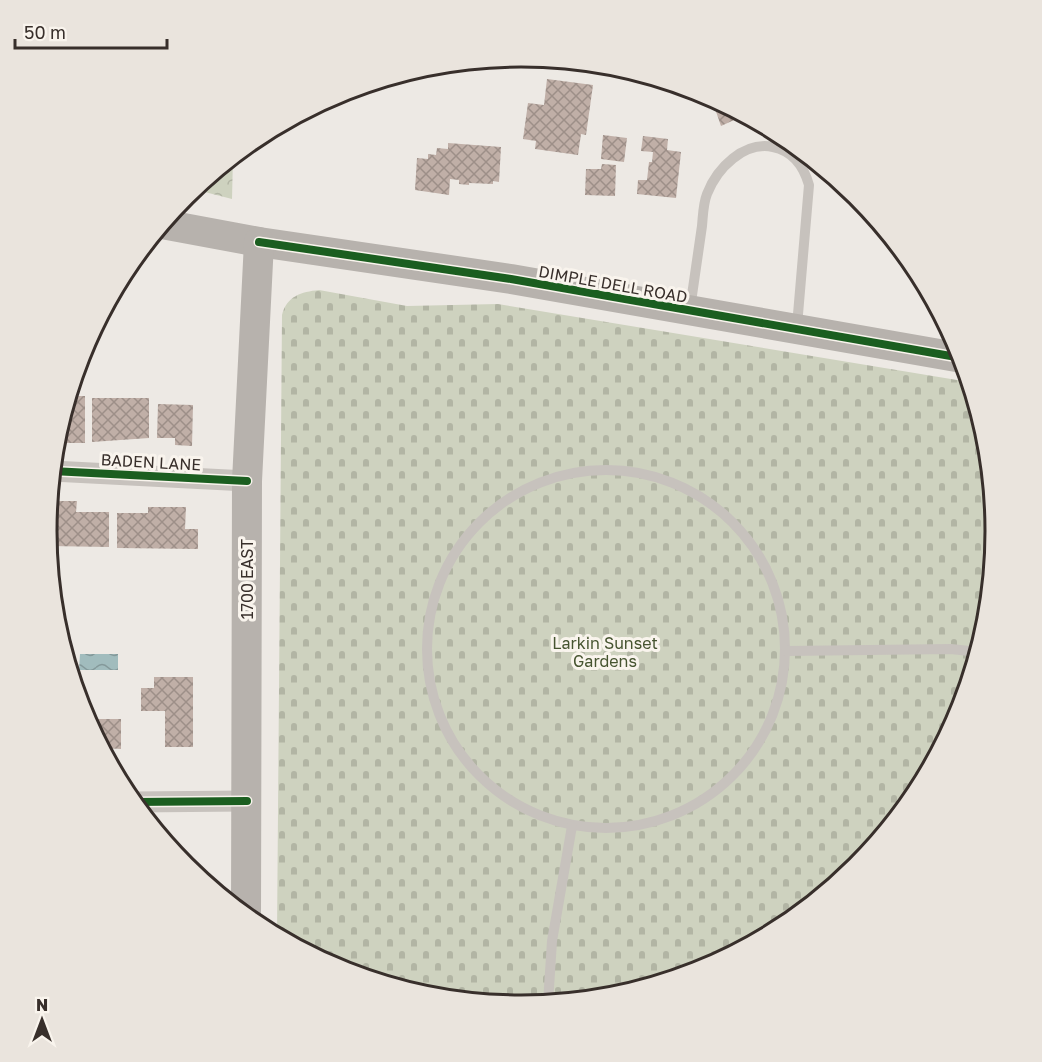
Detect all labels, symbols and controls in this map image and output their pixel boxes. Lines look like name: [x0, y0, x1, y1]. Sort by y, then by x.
scale bar: [15, 12, 166, 50]
text: 50 m: [24, 21, 66, 43]
street label: DIMPLE DELL ROAD: [537, 261, 689, 307]
street label: BADEN LANE: [100, 449, 202, 475]
street label: 1700 EAST: [237, 539, 257, 619]
park label: Larkin Sunset Gardens: [552, 633, 658, 671]
north arrow: [12, 990, 72, 1050]
text: N: [36, 995, 48, 1015]

